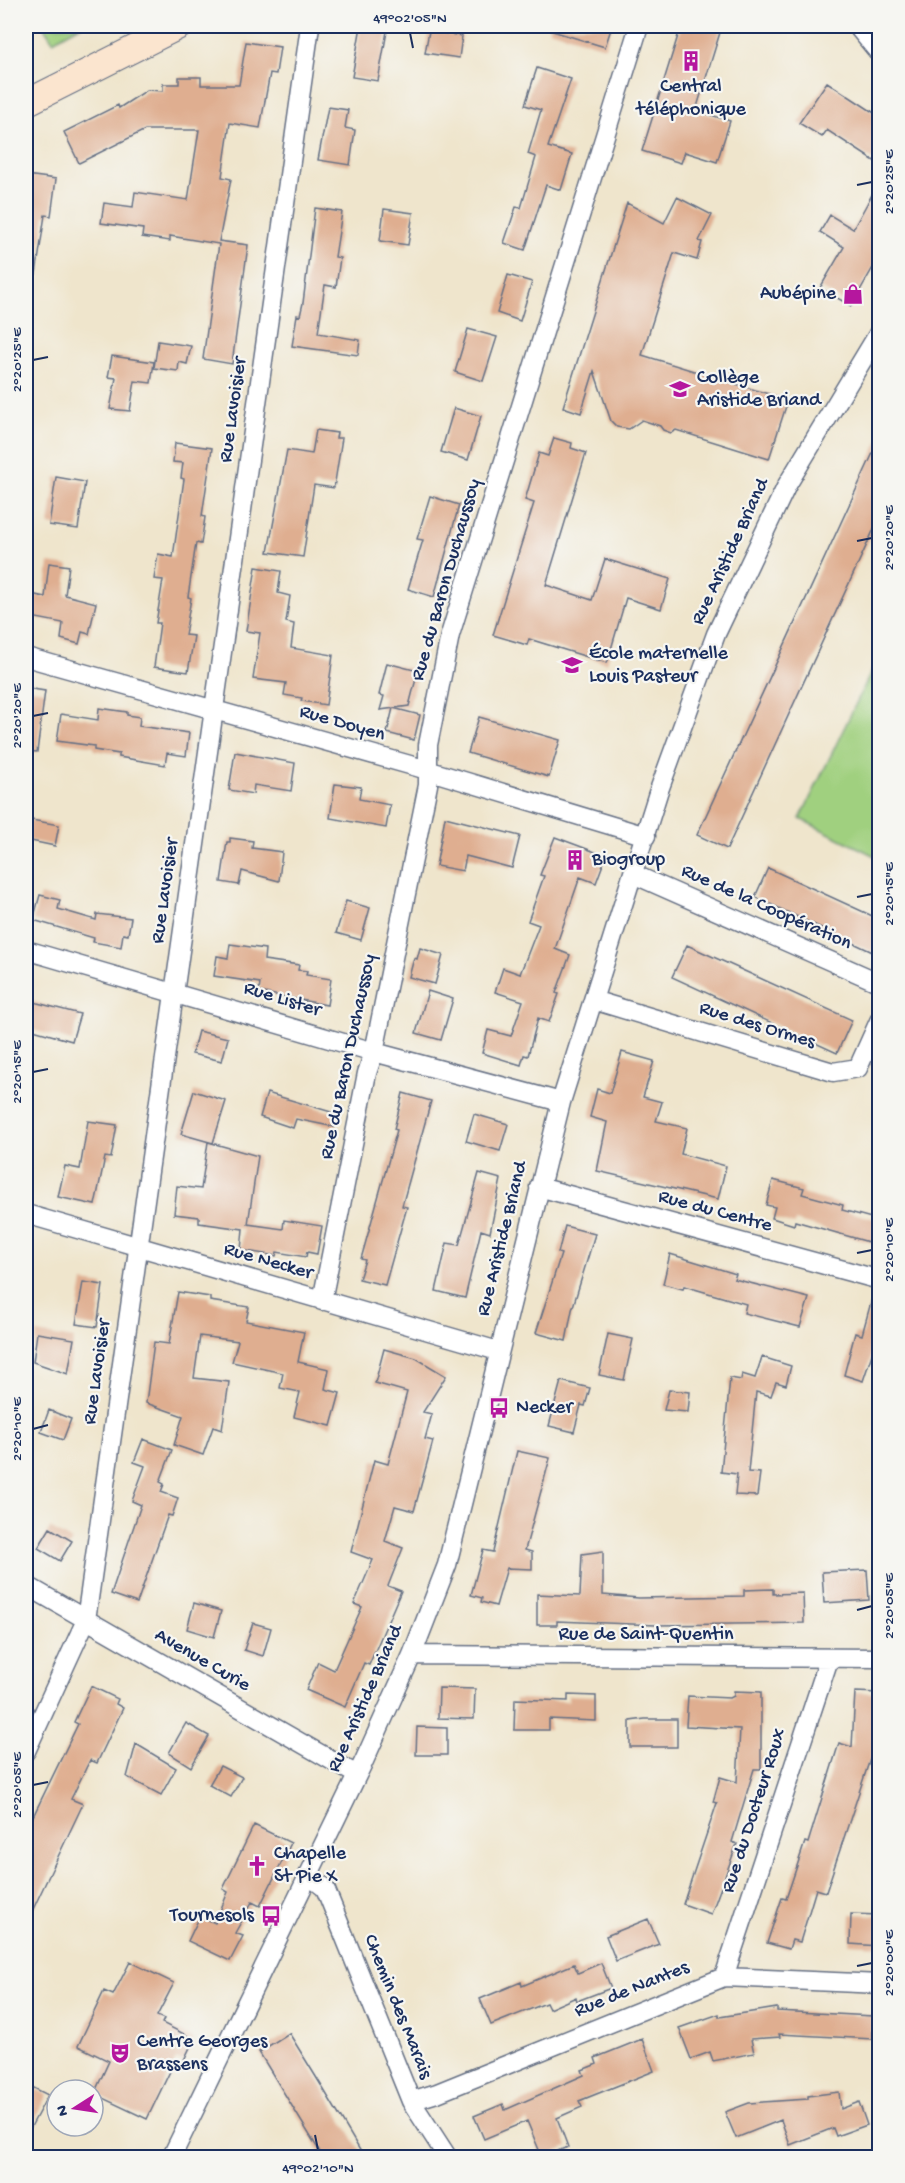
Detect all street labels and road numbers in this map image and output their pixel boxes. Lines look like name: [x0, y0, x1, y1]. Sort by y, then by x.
street label: Rue Lavoisier: [215, 354, 253, 464]
street label: Rue Aristide Briand: [687, 473, 776, 629]
street label: Rue du Baron Duchaussoy: [407, 476, 487, 684]
street label: Rue Doyen: [297, 701, 388, 747]
street label: Rue Lavoisier: [147, 835, 185, 945]
street label: Rue de la Coopération: [677, 860, 855, 956]
street label: Rue du Baron Duchaussoy: [316, 952, 382, 1162]
street label: Rue Lister: [241, 977, 325, 1023]
street label: Rue des Ormes: [696, 997, 818, 1055]
street label: Rue Aristide Briand: [473, 1157, 534, 1319]
street label: Rue du Centre: [656, 1186, 775, 1238]
street label: Rue Necker: [221, 1238, 317, 1286]
street label: Rue Lavoisier: [79, 1316, 117, 1426]
street label: Rue Aristide Briand: [323, 1620, 410, 1776]
street label: Avenue Curie: [150, 1624, 255, 1698]
street label: Rue de Saint-Quentin: [558, 1624, 734, 1647]
street label: Rue du Docteur Roux: [718, 1725, 793, 1896]
street label: Chemin des Marais: [358, 1931, 437, 2083]
street label: Rue de Nantes: [571, 1956, 693, 2023]

